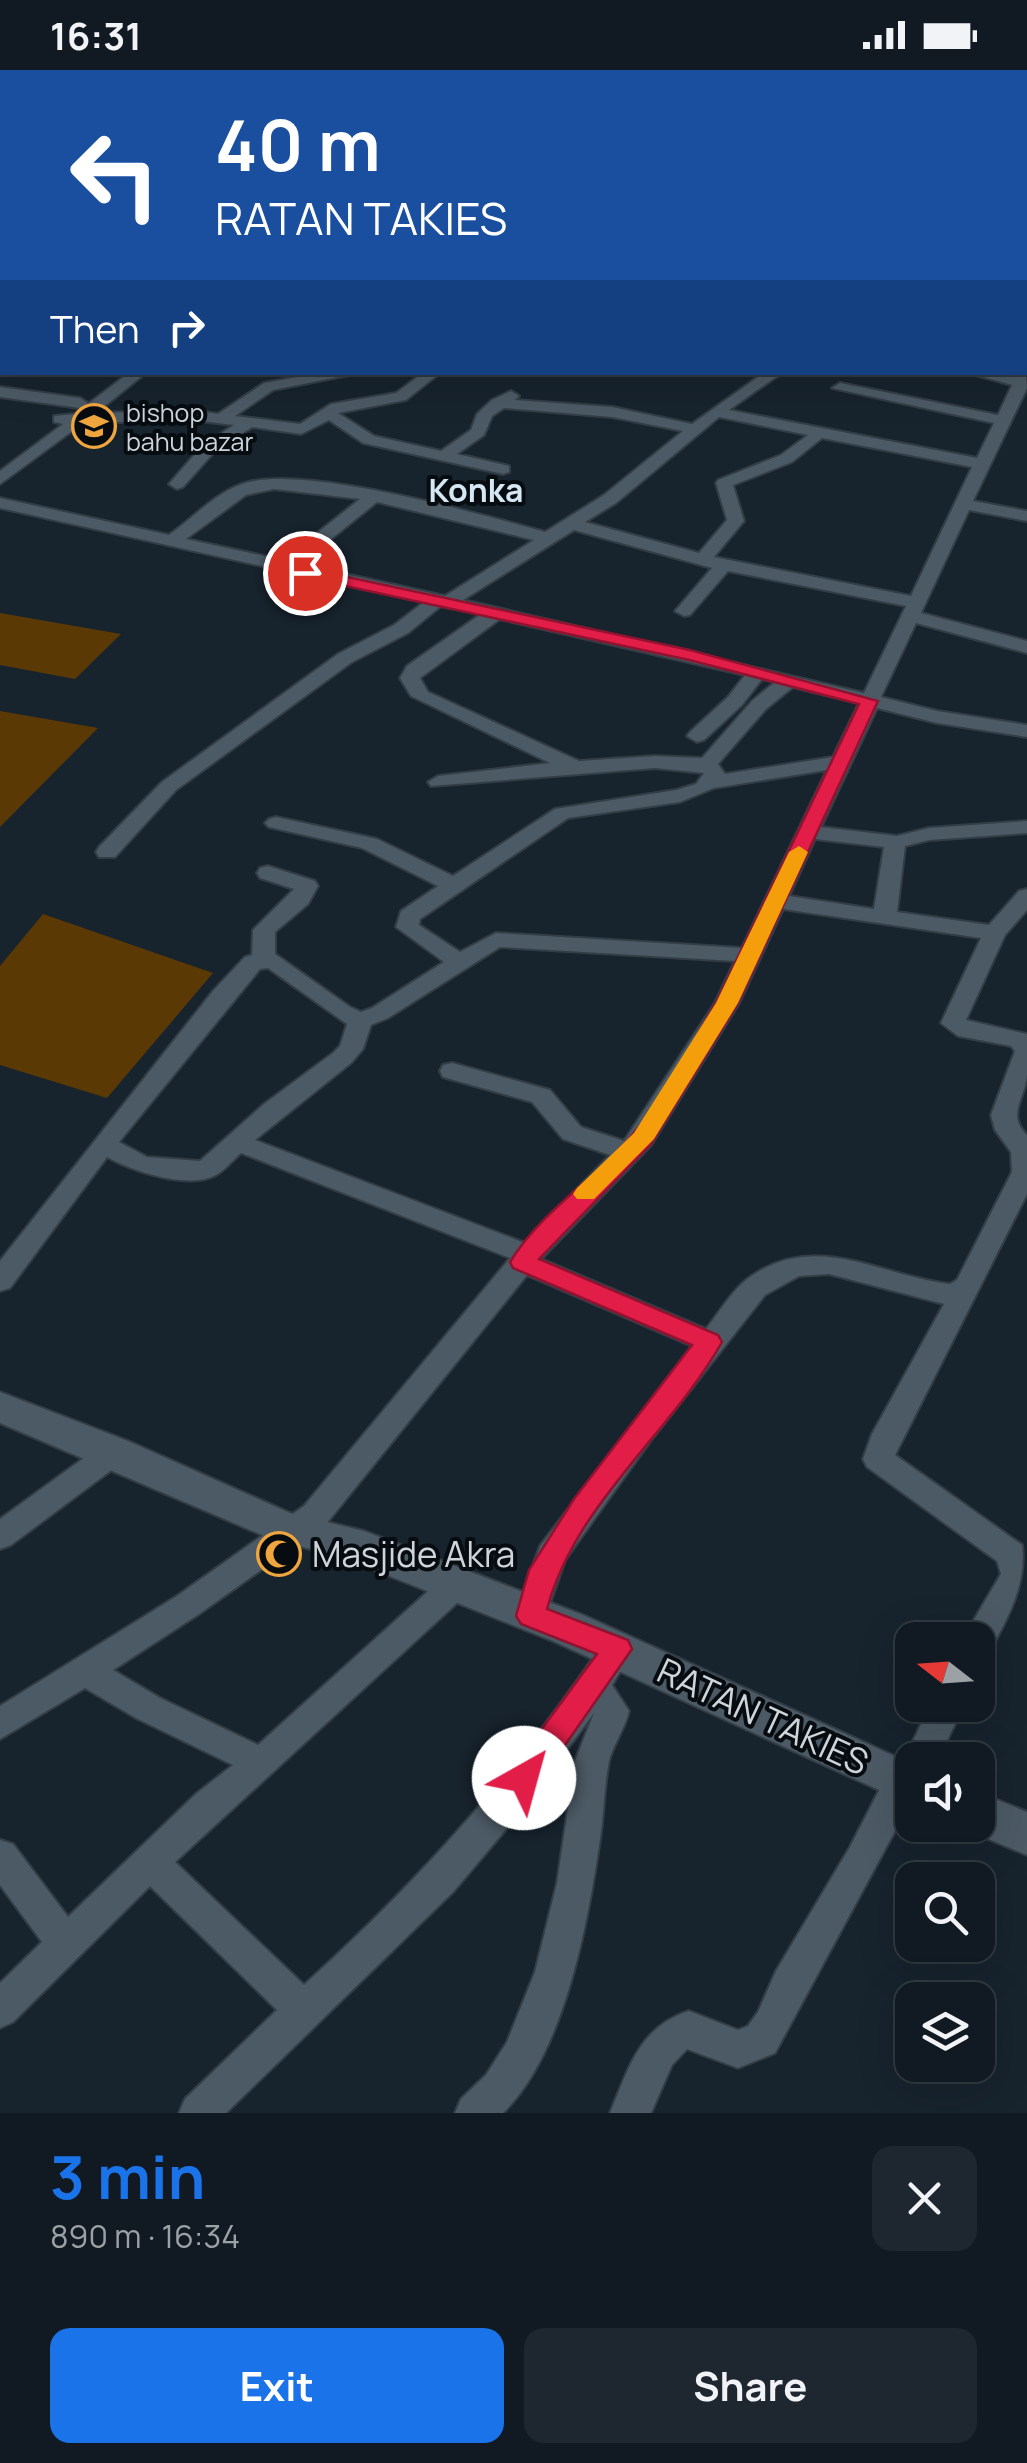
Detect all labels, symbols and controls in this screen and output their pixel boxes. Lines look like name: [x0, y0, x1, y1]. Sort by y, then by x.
text: 16:31: [50, 9, 142, 61]
text: 40 m: [215, 96, 381, 192]
icon: left: [50, 110, 180, 240]
text: RATAN TAKIES: [215, 187, 507, 249]
icon: right: [159, 300, 214, 355]
text: Then: [50, 302, 139, 354]
place label: bishop bahu bazar: [126, 395, 253, 459]
school or university icon: bishop bahu bazar: [71, 403, 117, 449]
district label: Konka: [429, 468, 523, 512]
pin: [263, 531, 348, 616]
icon: arrive: [278, 546, 333, 601]
place label: Masjide Akra: [312, 1530, 515, 1578]
mosque icon: Masjide Akra: [256, 1531, 302, 1577]
north arrow: [895, 1622, 995, 1722]
map controls: [895, 1622, 995, 2082]
street label: RATAN TAKIES: [650, 1646, 876, 1786]
position arrow: [472, 1726, 576, 1830]
button: sound: [895, 1742, 995, 1842]
button: search: [895, 1862, 995, 1962]
button: layers: [895, 1982, 995, 2082]
text: 3 min: [50, 2135, 205, 2217]
button: close: [872, 2146, 977, 2251]
text: 890 m · 16:34: [50, 2214, 240, 2258]
button: Exit: [50, 2328, 504, 2443]
button: Share: [524, 2328, 977, 2443]

